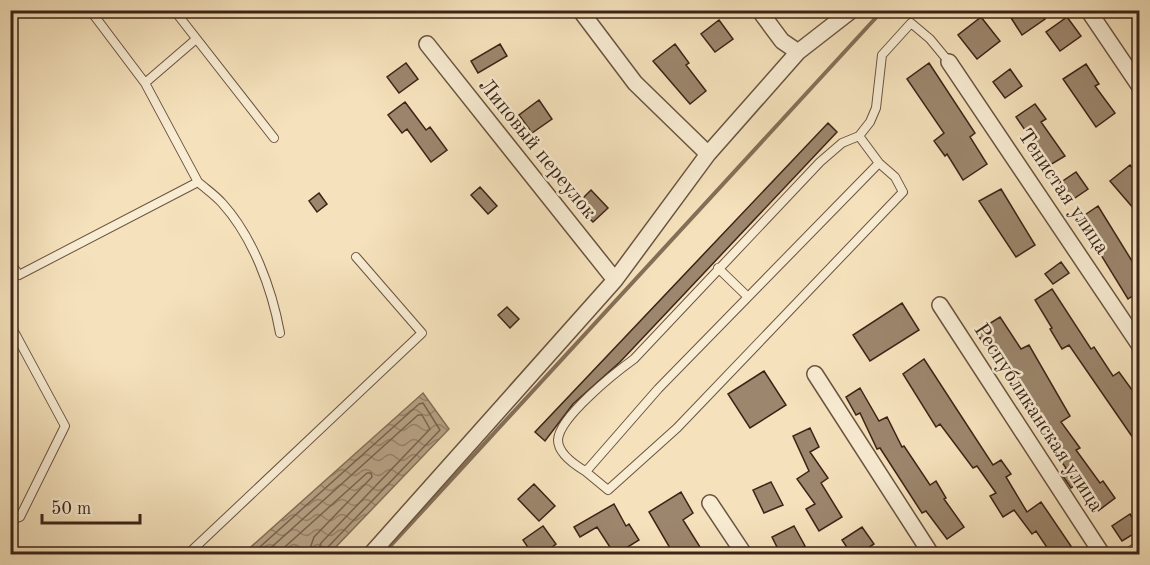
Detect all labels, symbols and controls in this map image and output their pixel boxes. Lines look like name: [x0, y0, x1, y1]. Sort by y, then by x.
street label: Липовый переулок: [474, 75, 600, 224]
street label: Тенистая улица: [1013, 126, 1113, 258]
street label: Республиканская улица: [969, 320, 1107, 516]
scale bar: [42, 487, 140, 525]
text: 50 m: [51, 500, 91, 518]

